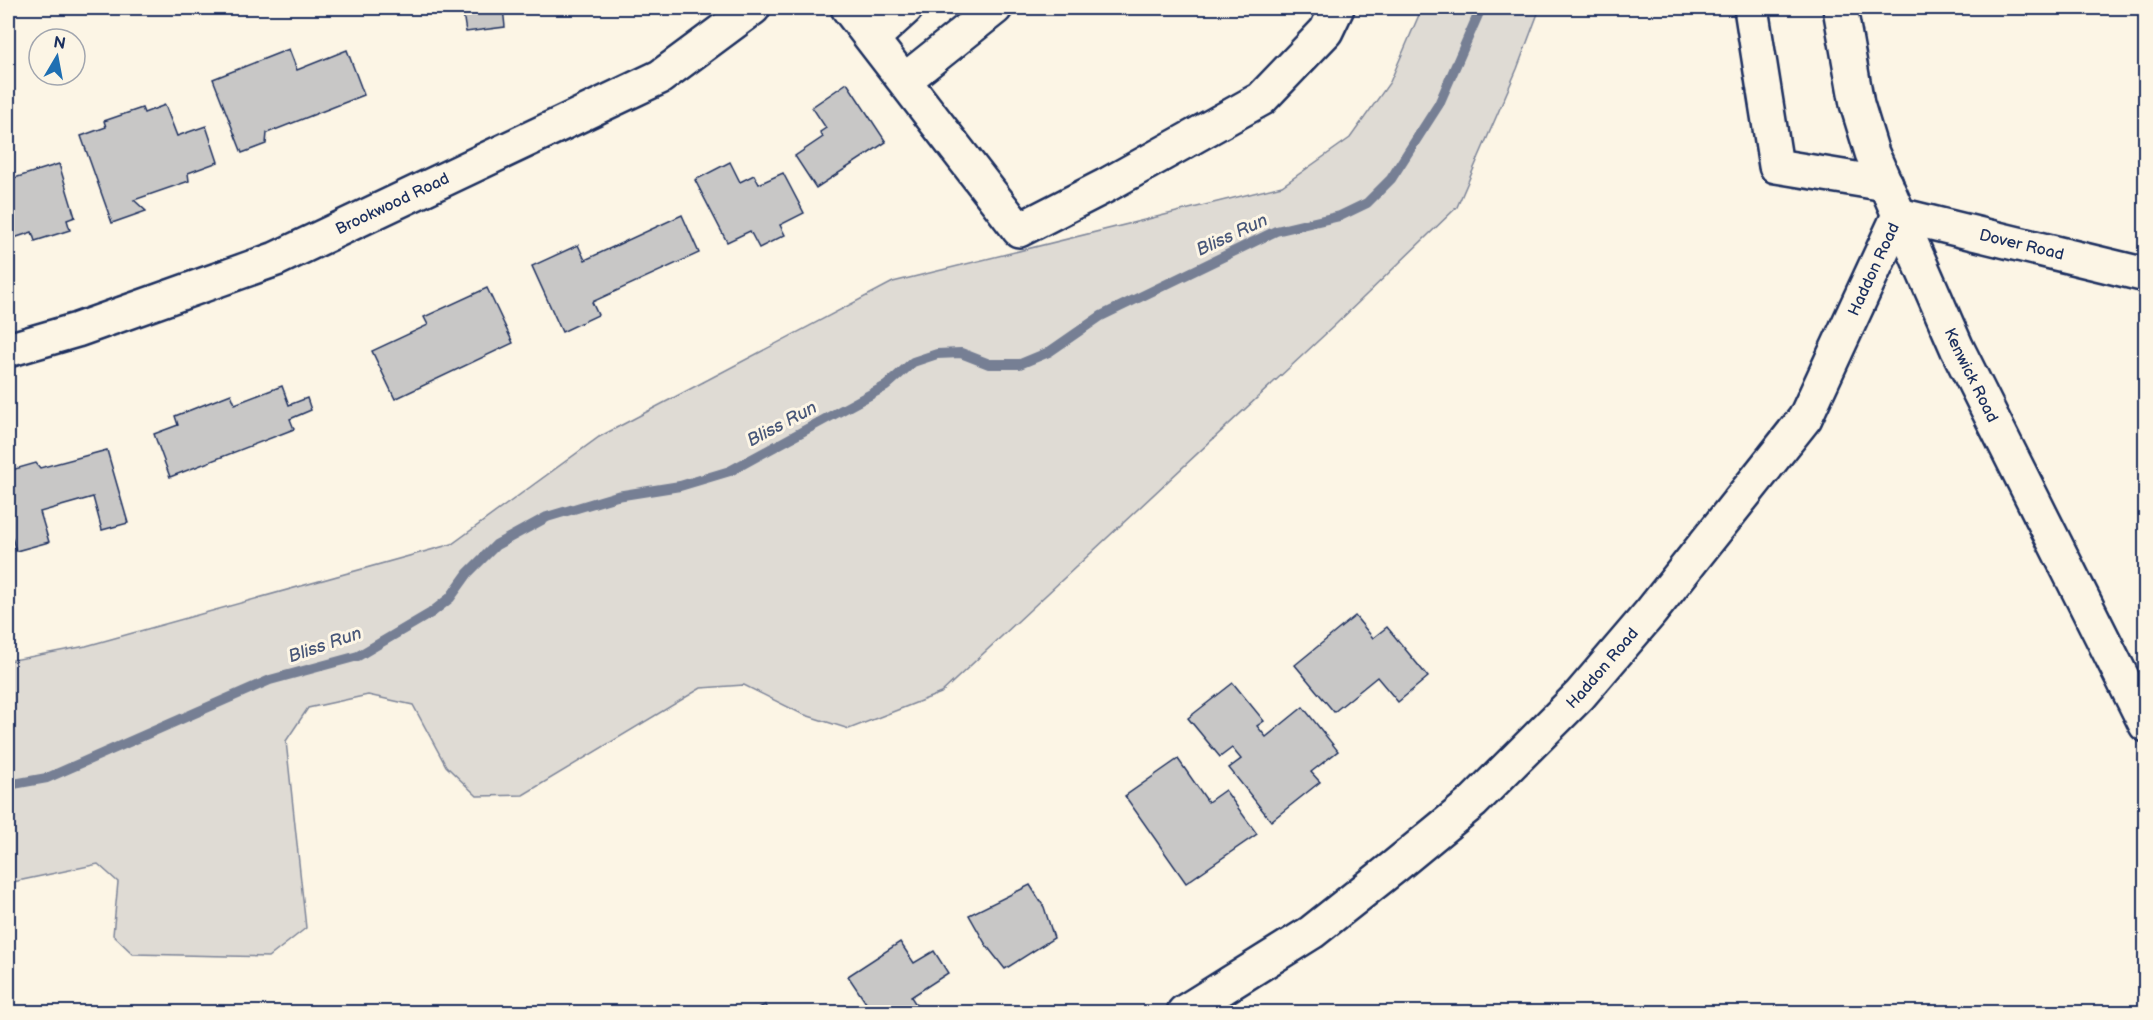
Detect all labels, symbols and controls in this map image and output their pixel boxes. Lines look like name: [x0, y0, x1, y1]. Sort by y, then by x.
north arrow: [27, 27, 87, 87]
text: N: [52, 33, 67, 54]
street label: Brookwood Road: [333, 169, 452, 239]
water label: Bliss Run: [1193, 209, 1271, 261]
street label: Haddon Road: [1844, 220, 1904, 319]
street label: Dover Road: [1977, 225, 2066, 264]
street label: Kenwick Road: [1940, 325, 2002, 425]
water label: Bliss Run: [743, 397, 821, 451]
water label: Bliss Run: [286, 623, 364, 667]
street label: Haddon Road: [1562, 624, 1642, 713]

